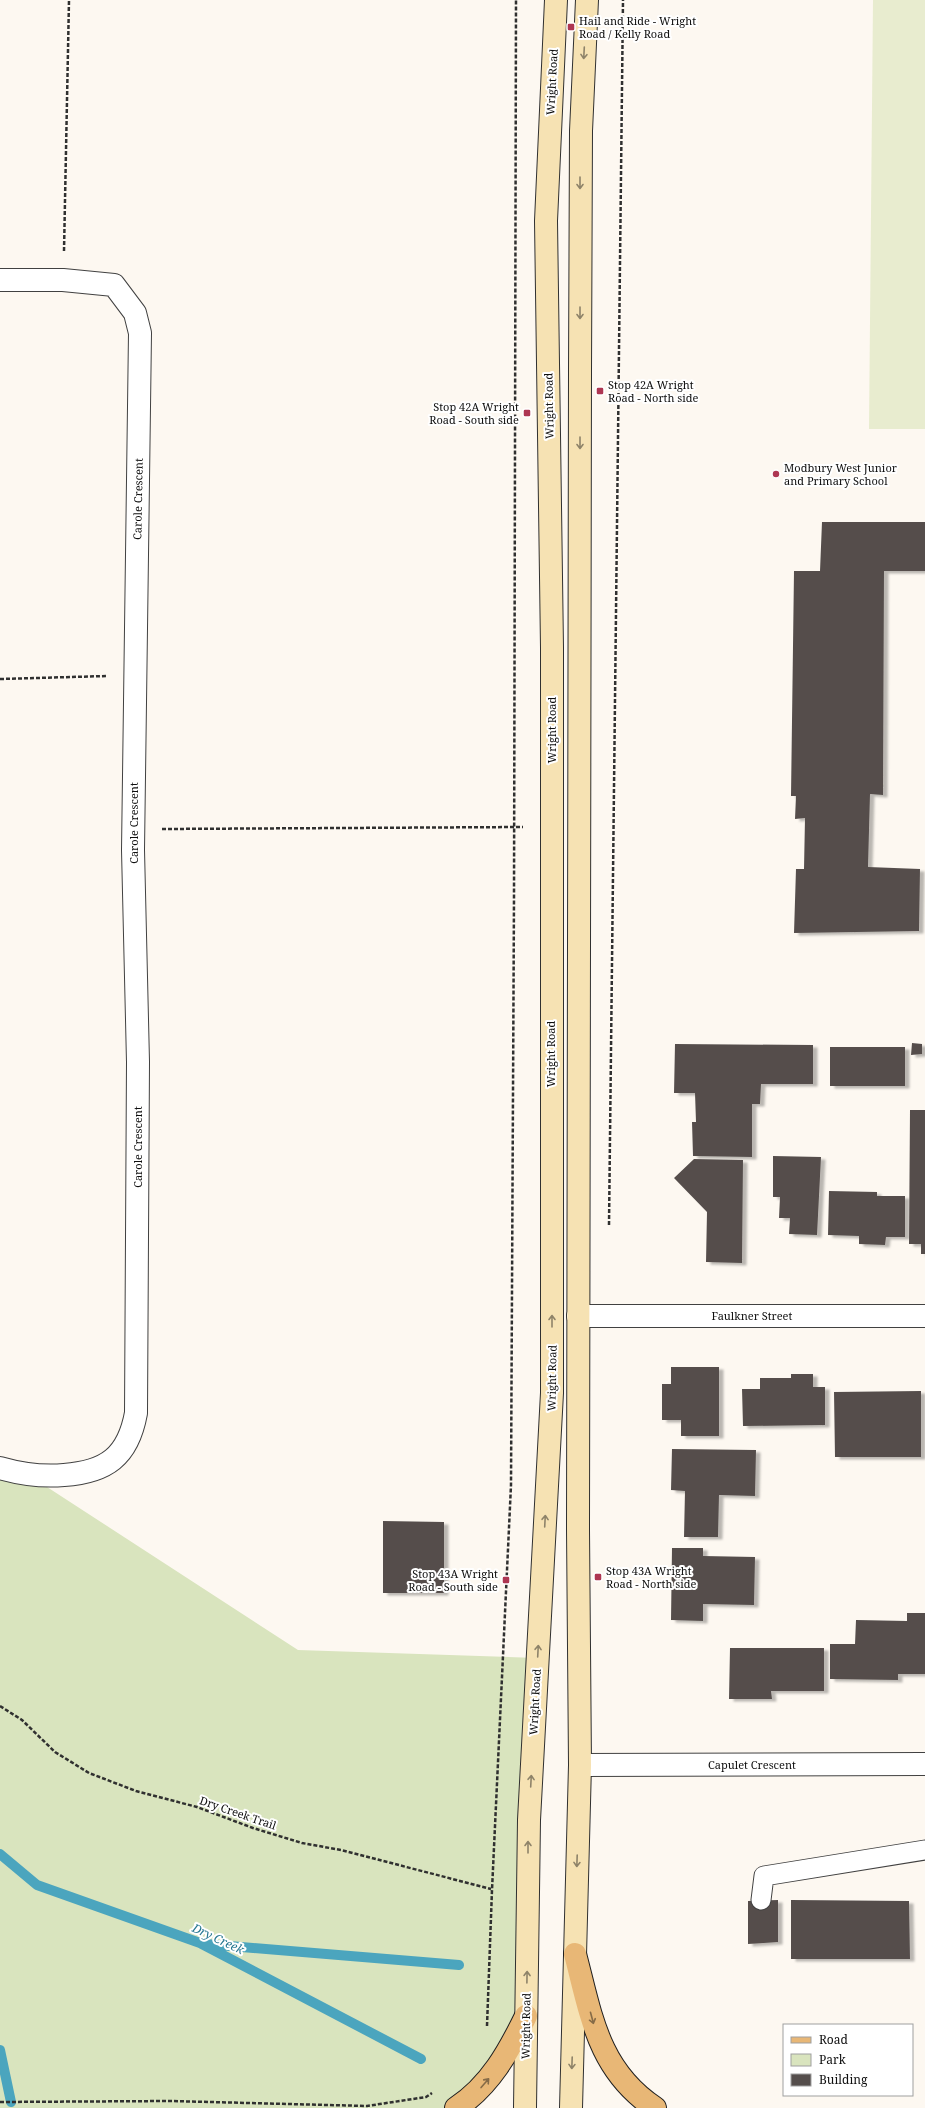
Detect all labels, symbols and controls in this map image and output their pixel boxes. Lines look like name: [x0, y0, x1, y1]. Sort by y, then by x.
place label: Hail and Ride - Wright Road / Kelly Road: [579, 13, 696, 41]
marker: Hail and Ride - Wright Road / Kelly Road: [566, 22, 576, 32]
one-way arrow: [581, 46, 588, 59]
street label: Wright Road: [542, 48, 561, 116]
one-way arrow: [576, 176, 584, 189]
one-way arrow: [576, 306, 584, 319]
street label: Wright Road: [540, 372, 557, 439]
place label: Stop 42A Wright Road - North side: [608, 377, 699, 405]
marker: Stop 42A Wright Road - North side: [595, 386, 605, 396]
place label: Stop 42A Wright Road - South side: [429, 399, 519, 427]
marker: Stop 42A Wright Road - South side: [522, 408, 532, 418]
one-way arrow: [576, 436, 584, 449]
street label: Carole Crescent: [129, 458, 146, 540]
place label: Modbury West Junior and Primary School: [784, 460, 898, 488]
marker: Modbury West Junior and Primary School: [771, 469, 781, 479]
street label: Wright Road: [544, 697, 559, 763]
street label: Carole Crescent: [126, 782, 141, 864]
street label: Wright Road: [543, 1021, 558, 1087]
street label: Carole Crescent: [130, 1106, 145, 1188]
street label: Faulkner Street: [712, 1308, 793, 1323]
one-way arrow: [548, 1315, 556, 1328]
street label: Wright Road: [543, 1344, 560, 1411]
one-way arrow: [541, 1515, 549, 1528]
place label: Stop 43A Wright Road - North side: [606, 1563, 697, 1591]
place label: Stop 43A Wright Road - South side: [408, 1566, 498, 1594]
marker: Stop 43A Wright Road - North side: [593, 1572, 603, 1582]
marker: Stop 43A Wright Road - South side: [501, 1575, 511, 1585]
one-way arrow: [534, 1645, 541, 1658]
street label: Wright Road: [525, 1668, 544, 1736]
street label: Capulet Crescent: [708, 1757, 796, 1772]
one-way arrow: [527, 1775, 534, 1788]
street label: Dry Creek Trail: [198, 1792, 279, 1833]
one-way arrow: [524, 1841, 532, 1854]
one-way arrow: [574, 1854, 581, 1867]
water label: Dry Creek: [189, 1919, 248, 1958]
one-way arrow: [523, 1971, 531, 1984]
street label: Wright Road: [517, 1992, 534, 2059]
one-way arrow: [589, 2012, 596, 2025]
legend: [783, 2024, 913, 2096]
text: Road: [819, 2031, 849, 2048]
text: Park: [819, 2051, 847, 2068]
one-way arrow: [568, 2056, 576, 2069]
text: Building: [819, 2071, 868, 2088]
one-way arrow: [480, 2078, 489, 2088]

